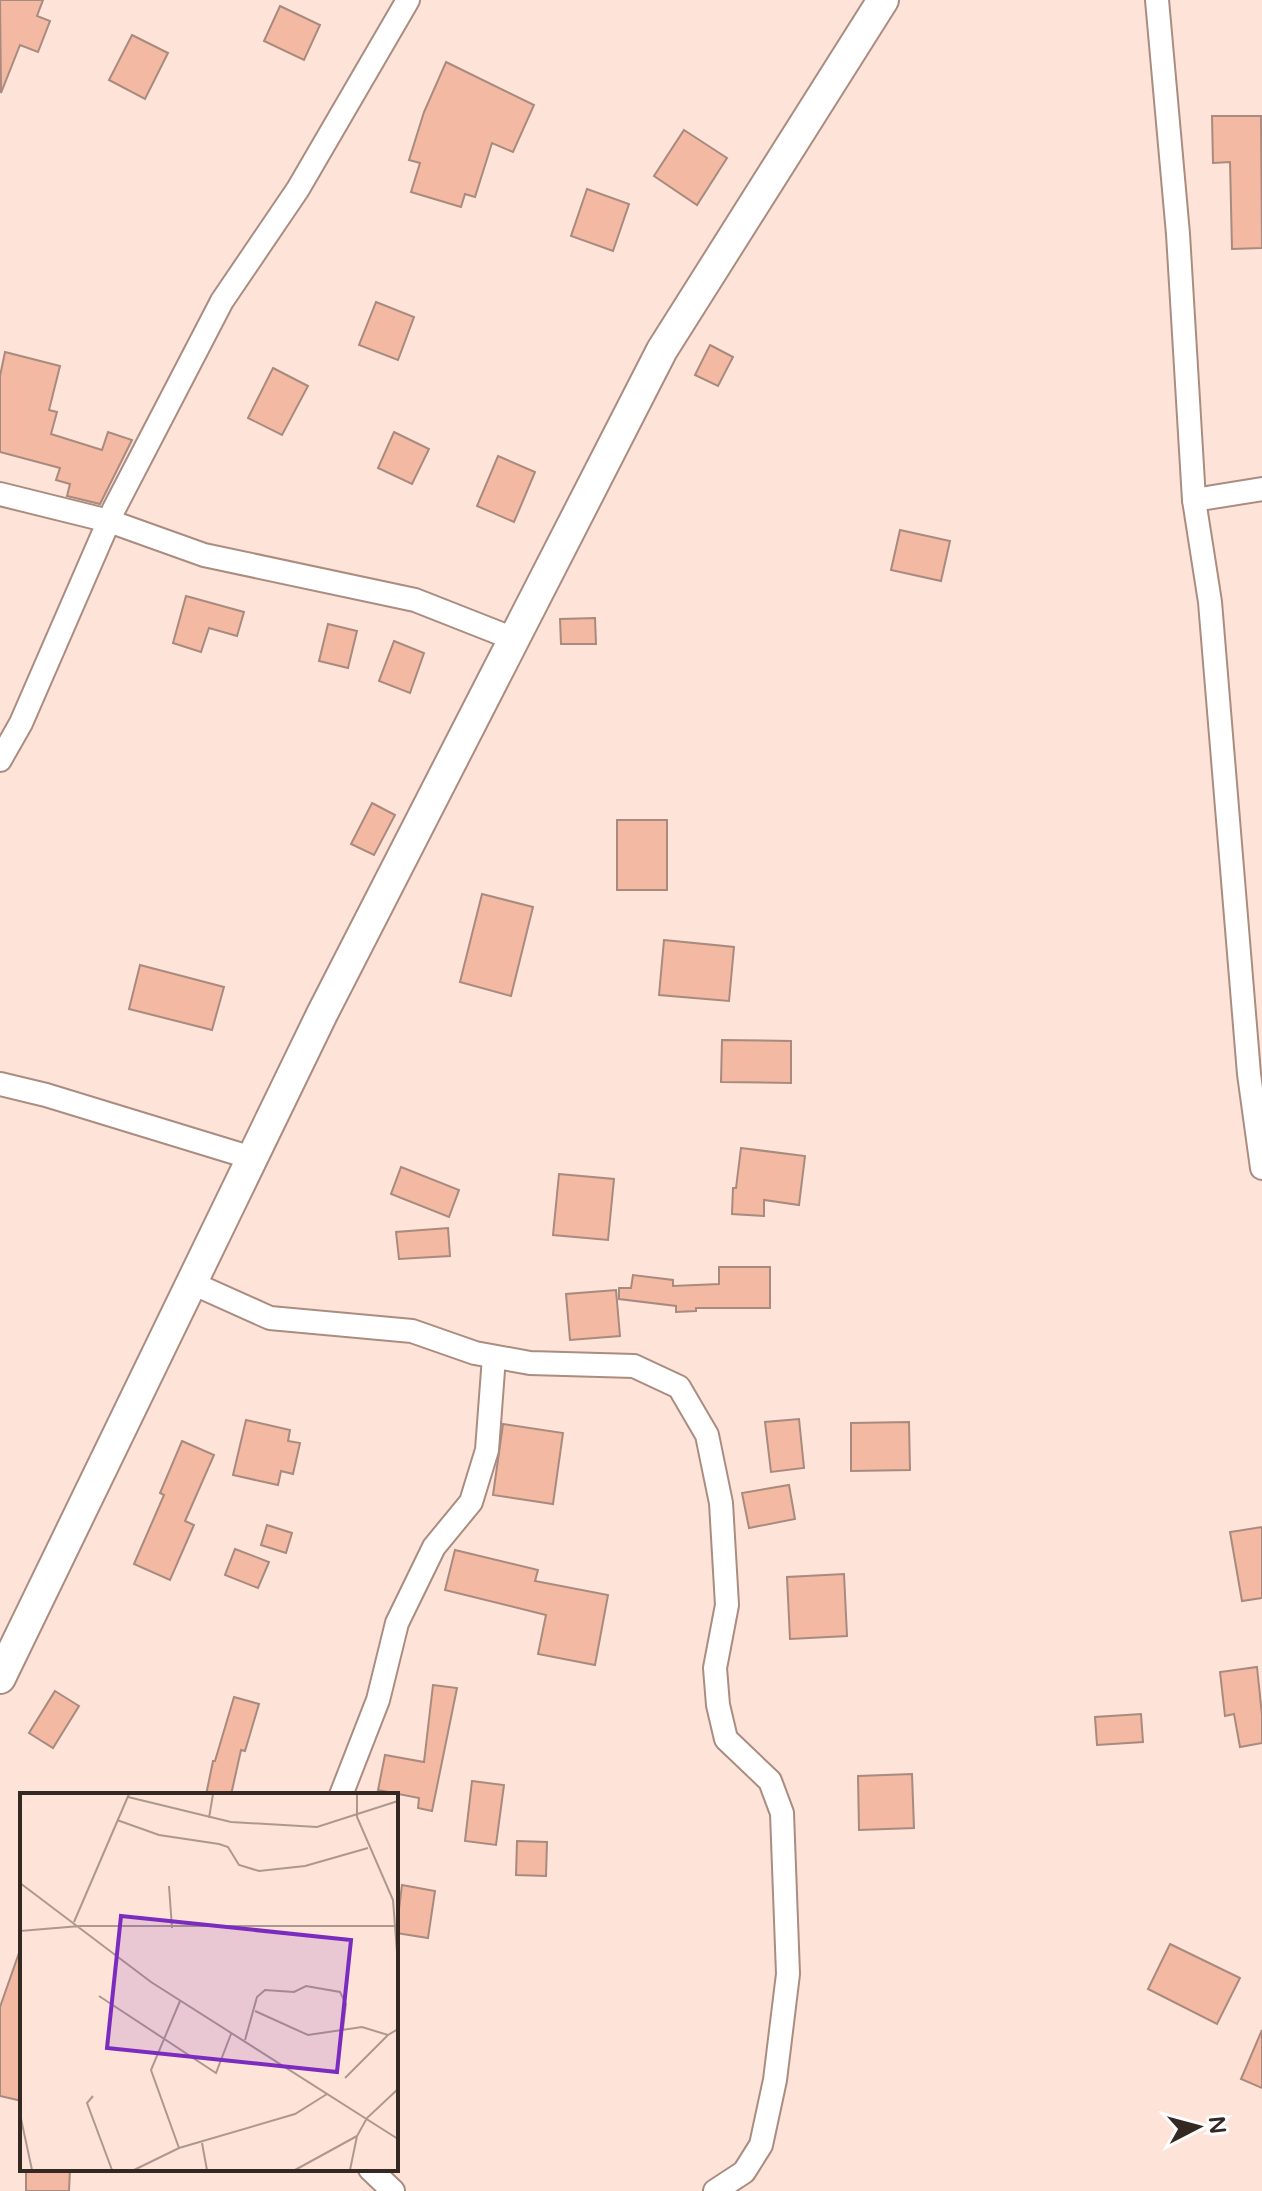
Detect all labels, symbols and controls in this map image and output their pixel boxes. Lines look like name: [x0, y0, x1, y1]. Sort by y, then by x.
inset map: [20, 1793, 398, 2171]
north arrow: [1158, 2087, 1238, 2167]
text: N: [1203, 2115, 1231, 2135]

